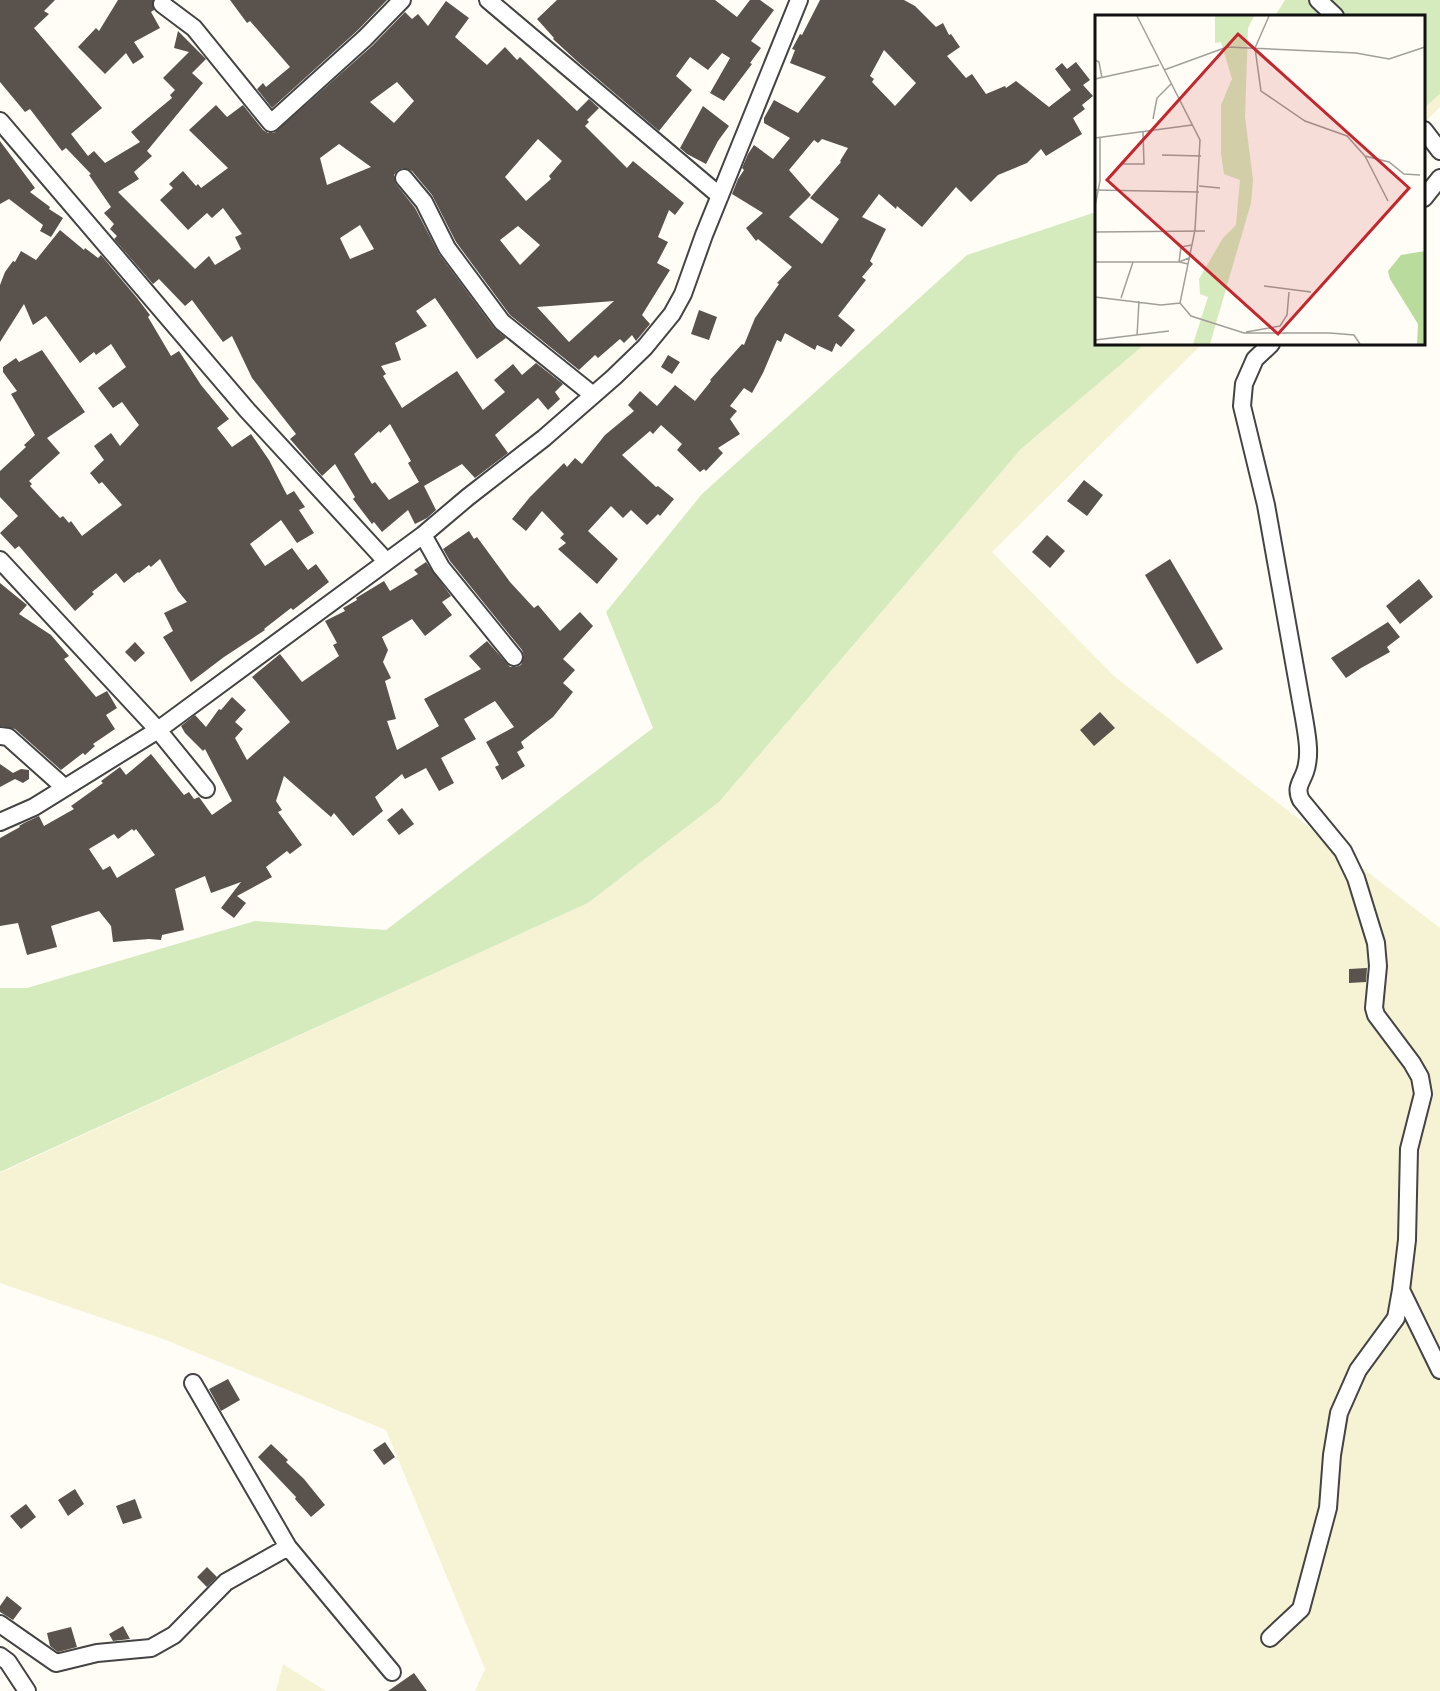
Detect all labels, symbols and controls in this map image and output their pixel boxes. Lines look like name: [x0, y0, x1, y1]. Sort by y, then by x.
inset map: [1095, 15, 1425, 345]

